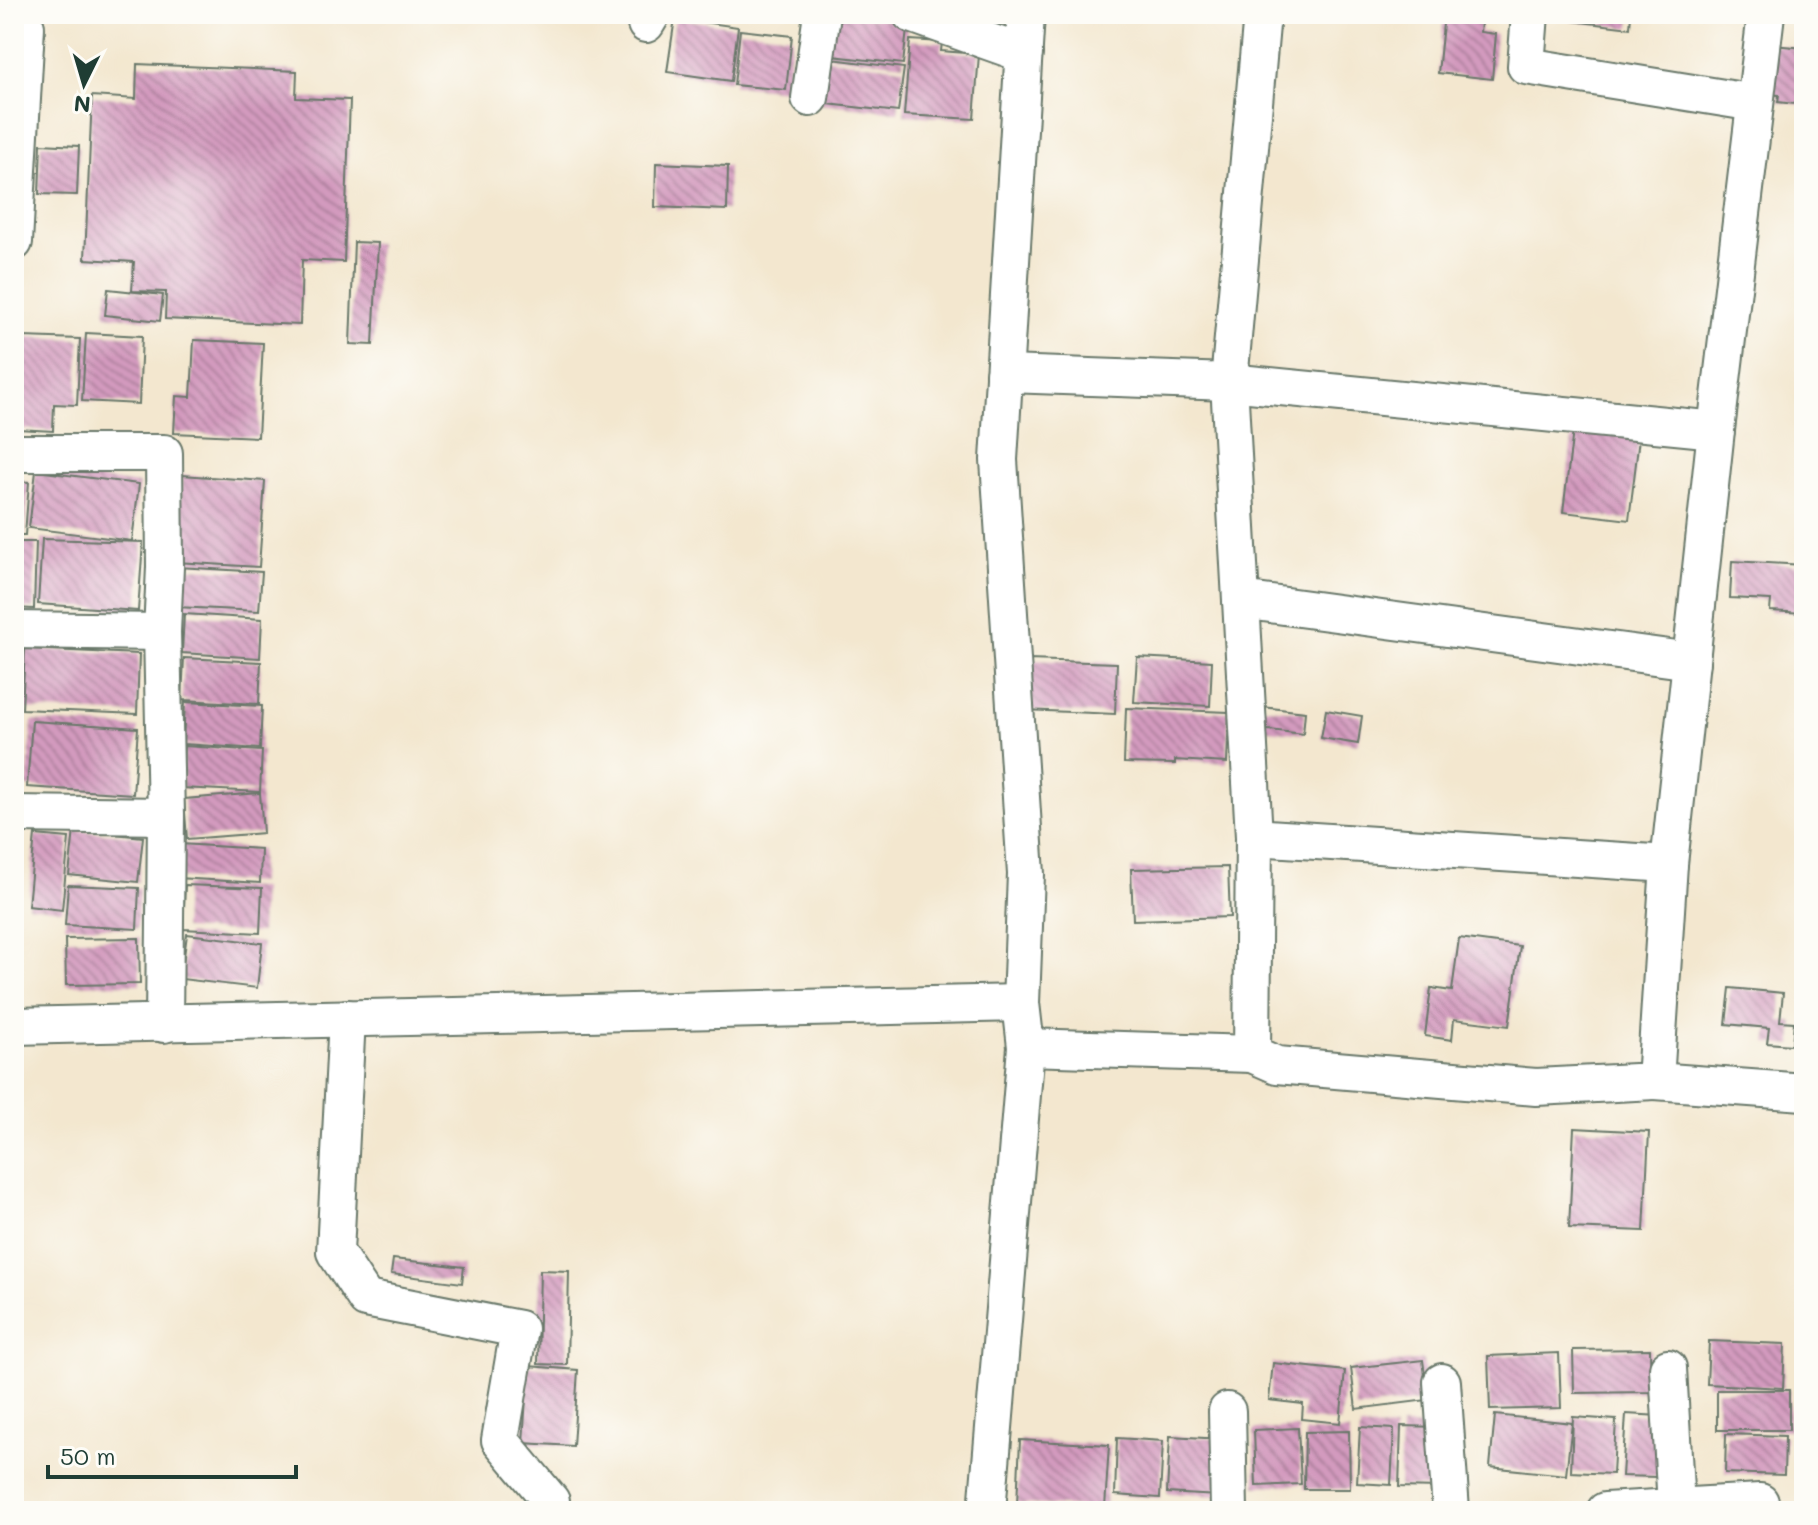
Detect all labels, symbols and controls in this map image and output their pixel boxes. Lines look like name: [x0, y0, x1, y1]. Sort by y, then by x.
north arrow: [44, 44, 124, 124]
text: N: [73, 89, 92, 120]
scale bar: [48, 1429, 296, 1479]
text: 50 m: [60, 1440, 116, 1471]

